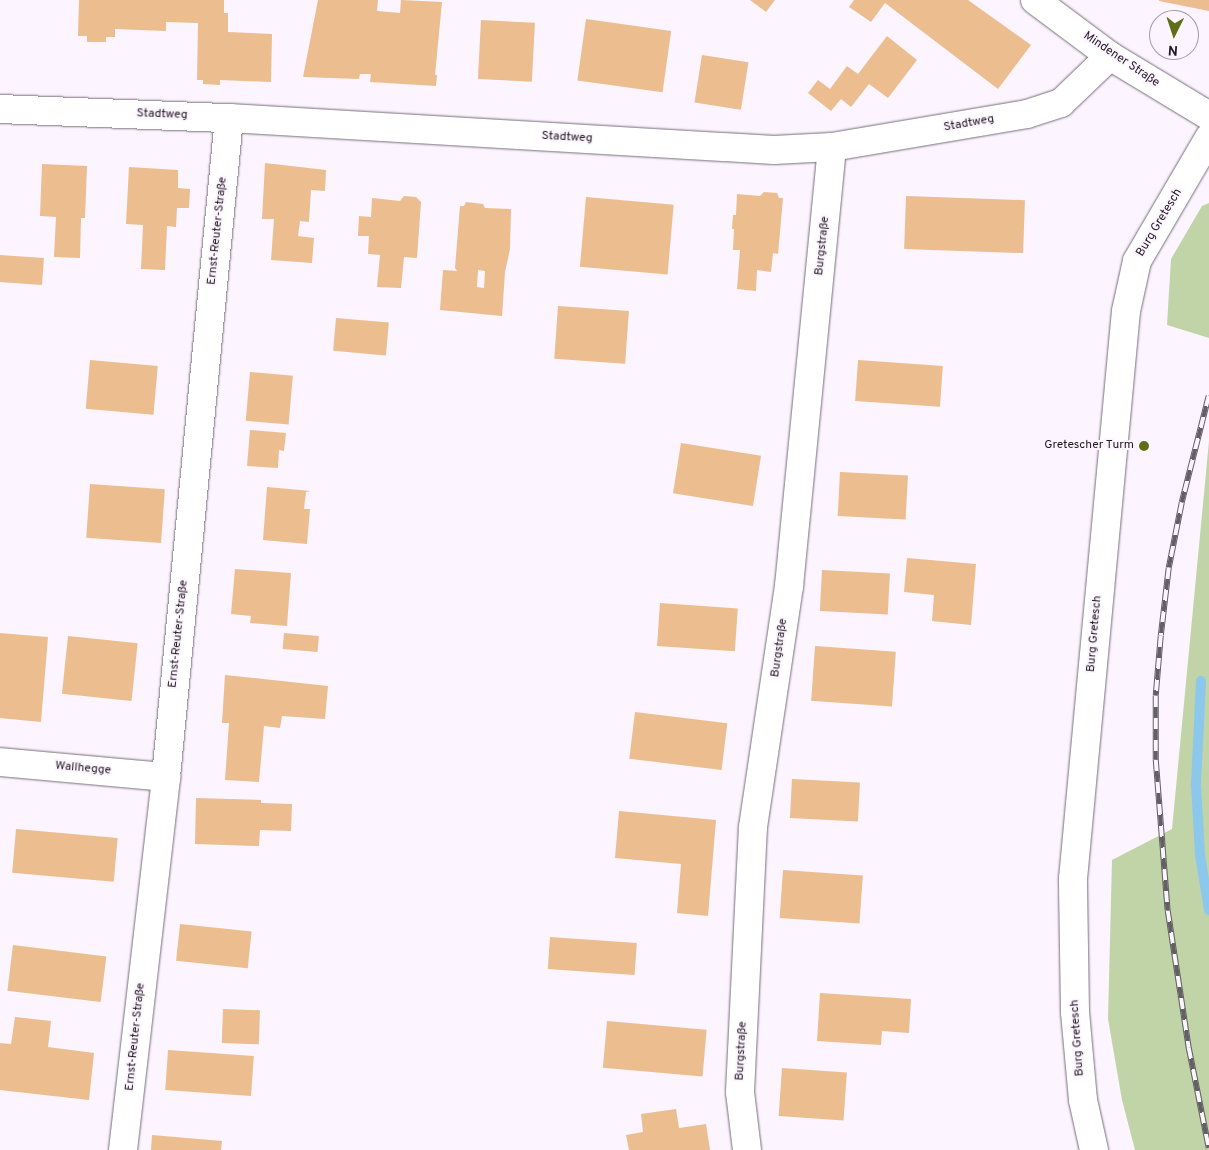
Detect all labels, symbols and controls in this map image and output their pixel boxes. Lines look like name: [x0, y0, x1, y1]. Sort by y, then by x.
north arrow: [1149, 10, 1199, 60]
street label: Mindener Straße: [1080, 29, 1162, 91]
text: N: [1167, 41, 1179, 58]
street label: Stadtweg: [136, 107, 188, 123]
street label: Stadtweg: [943, 112, 995, 136]
street label: Stadtweg: [541, 129, 593, 147]
street label: Ernst-Reuter-Straße: [205, 176, 231, 286]
street label: Burg Gretesch: [1134, 186, 1186, 260]
street label: Burgstraße: [813, 216, 833, 276]
place label: Gretescher Turm: [1044, 439, 1134, 453]
marker: Gretescher Turm: [1138, 440, 1150, 452]
street label: Ernst-Reuter-Straße: [166, 579, 192, 689]
street label: Burg Gretesch: [1084, 595, 1106, 673]
street label: Burgstraße: [769, 618, 791, 678]
street label: Wallhegge: [55, 759, 111, 779]
street label: Ernst-Reuter-Straße: [123, 982, 149, 1092]
street label: Burg Gretesch: [1068, 999, 1088, 1077]
street label: Burgstraße: [733, 1021, 751, 1081]

